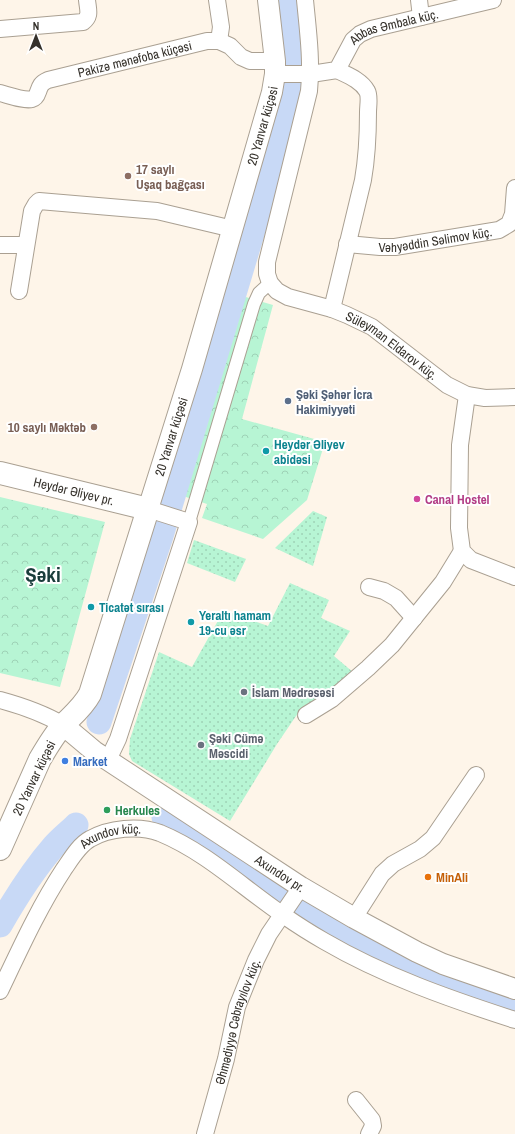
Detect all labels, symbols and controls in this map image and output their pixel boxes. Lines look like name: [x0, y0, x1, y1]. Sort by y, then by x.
street label: Abbas Əmbala küç.: [345, 5, 440, 49]
north arrow: [16, 16, 56, 56]
text: N: [33, 19, 39, 33]
street label: Pakizə mənəfoba küçəsi: [76, 37, 193, 81]
street label: 20 Yanvar küçəsi: [243, 85, 281, 167]
place label: 17 saylı Uşaq bağçası: [136, 161, 205, 193]
marker: 17 saylı Uşaq bağçası: [123, 171, 133, 181]
street label: Vəhyəddin Səlimov küç.: [379, 223, 493, 256]
street label: Süleyman Eldarov küç.: [343, 307, 441, 383]
place label: Şəki Şəhər İcra Hakimiyyəti: [296, 386, 373, 418]
street label: 20 Yanvar küçəsi: [150, 395, 191, 478]
marker: Şəki Şəhər İcra Hakimiyyəti: [283, 396, 293, 406]
place label: 10 saylı Məktəb: [8, 419, 86, 436]
marker: 10 saylı Məktəb: [89, 422, 99, 432]
place label: Heydər Əliyev abidəsi: [274, 436, 345, 468]
marker: Heydər Əliyev abidəsi: [261, 446, 271, 456]
street label: Heydər Əliyev pr.: [32, 473, 116, 509]
place label: Canal Hostel: [425, 491, 490, 508]
marker: Canal Hostel: [412, 494, 422, 504]
district label: Şəki: [25, 560, 61, 589]
place label: Ticatət sırası: [99, 599, 164, 616]
marker: Ticatət sırası: [86, 602, 96, 612]
place label: Yeraltı hamam 19-cu əsr: [199, 607, 271, 639]
marker: Yeraltı hamam 19-cu əsr: [186, 617, 196, 627]
place label: İslam Mədrəsəsi: [252, 684, 334, 701]
marker: İslam Mədrəsəsi: [239, 687, 249, 697]
place label: Şəki Cümə Məscidi: [209, 730, 264, 762]
street label: 20 Yanvar küçəsi: [9, 738, 59, 818]
marker: Şəki Cümə Məscidi: [196, 740, 206, 750]
place label: Market: [73, 753, 108, 770]
marker: Market: [60, 756, 70, 766]
place label: Herkules: [115, 802, 160, 819]
marker: Herkules: [102, 805, 112, 815]
street label: Axundov küç.: [75, 820, 142, 853]
street label: Axundov pr.: [251, 850, 308, 896]
place label: MinAli: [436, 869, 468, 886]
marker: MinAli: [423, 872, 433, 882]
street label: Əhmədiyyə Cəbrayılov küç.: [211, 956, 264, 1087]

